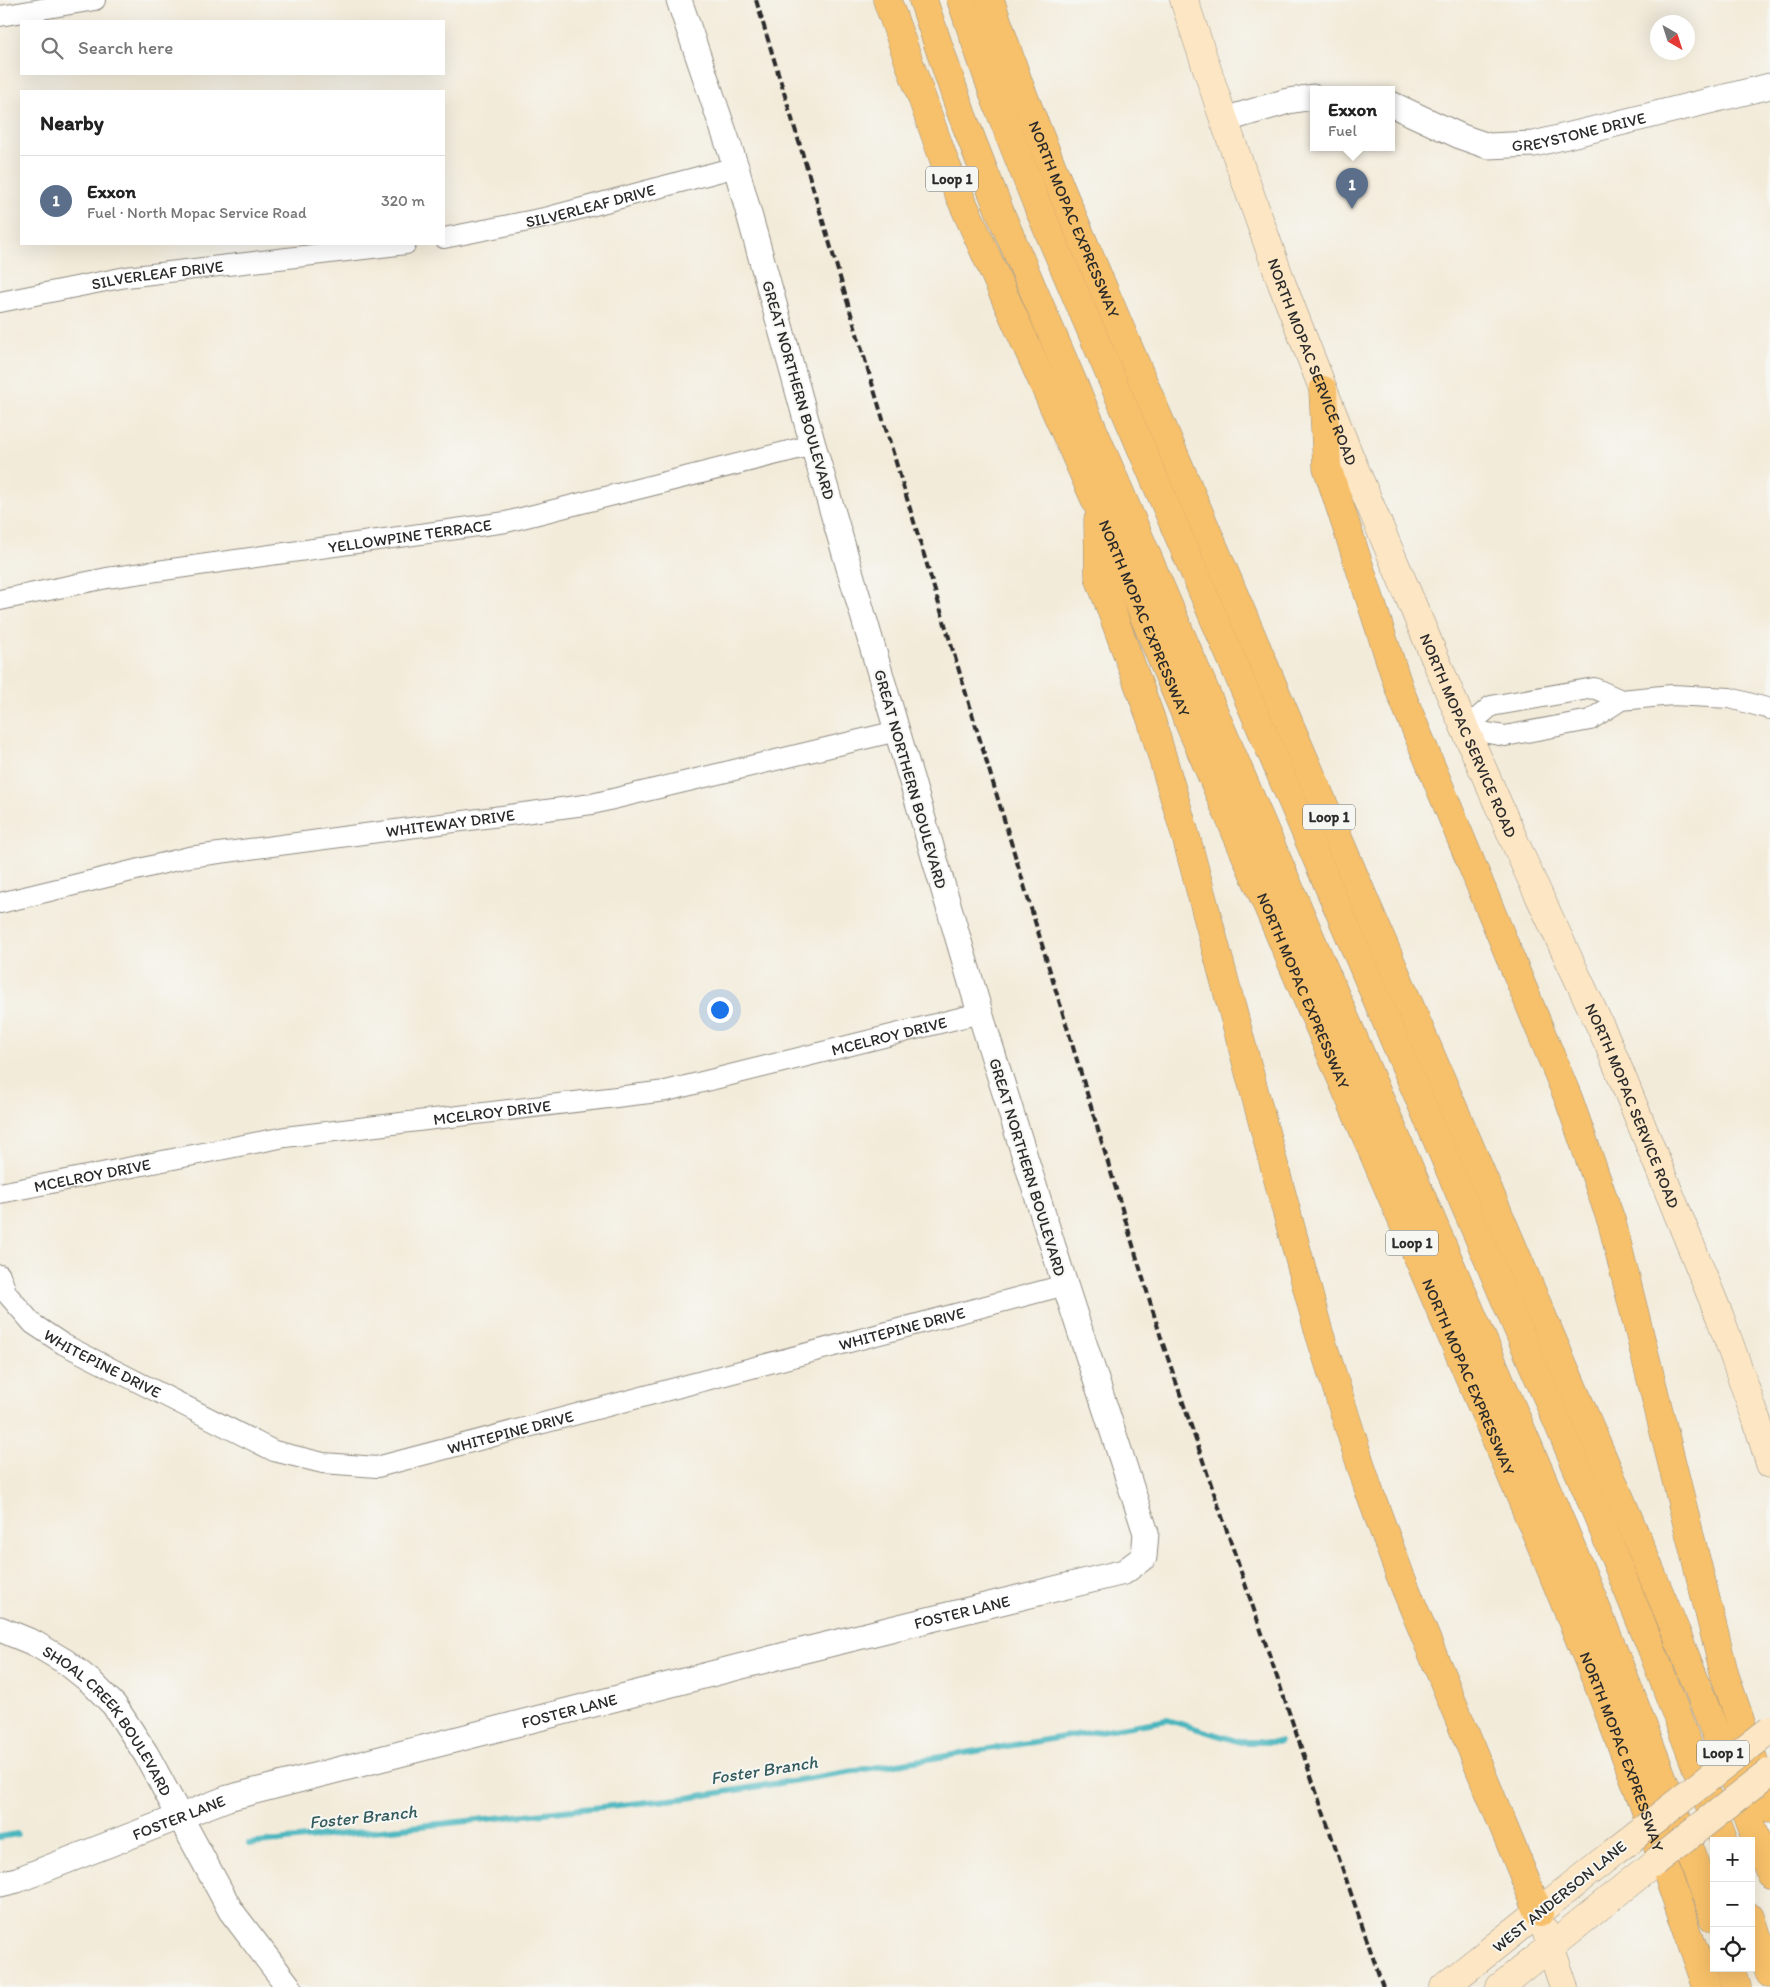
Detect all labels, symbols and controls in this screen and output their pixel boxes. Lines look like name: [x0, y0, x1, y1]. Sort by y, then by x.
north arrow: [1650, 15, 1695, 60]
search box: [20, 20, 445, 75]
icon: search: [38, 34, 66, 62]
text: Search here: [78, 36, 173, 59]
popup: [1310, 86, 1395, 151]
text: Exxon: [1328, 98, 1377, 121]
street label: GREYSTONE DRIVE: [1511, 108, 1648, 155]
text: Nearby: [40, 110, 104, 135]
street label: NORTH MOPAC EXPRESSWAY: [1025, 118, 1124, 321]
text: Fuel: [1328, 121, 1357, 140]
road number: Loop 1: [926, 166, 978, 192]
pin: 1: [1336, 168, 1368, 209]
text: Exxon: [87, 180, 136, 203]
street label: SILVERLEAF DRIVE: [524, 180, 657, 231]
text: 1: [52, 191, 60, 210]
text: 320 m: [381, 191, 425, 210]
text: Fuel · North Mopac Service Road: [87, 203, 307, 222]
street label: NORTH MOPAC SERVICE ROAD: [1264, 256, 1361, 469]
street label: SILVERLEAF DRIVE: [90, 257, 225, 294]
street label: GREAT NORTHERN BOULEVARD: [758, 278, 839, 502]
street label: YELLOWPINE TERRACE: [327, 515, 493, 557]
street label: NORTH MOPAC EXPRESSWAY: [1095, 517, 1194, 720]
street label: NORTH MOPAC SERVICE ROAD: [1416, 631, 1521, 841]
street label: GREAT NORTHERN BOULEVARD: [870, 667, 951, 891]
road number: Loop 1: [1303, 804, 1355, 830]
street label: WHITEWAY DRIVE: [385, 805, 516, 841]
street label: NORTH MOPAC EXPRESSWAY: [1253, 890, 1354, 1092]
your location: [707, 997, 733, 1023]
street label: NORTH MOPAC SERVICE ROAD: [1581, 1000, 1684, 1211]
street label: MCELROY DRIVE: [829, 1013, 949, 1060]
street label: GREAT NORTHERN BOULEVARD: [985, 1056, 1070, 1278]
street label: MCELROY DRIVE: [432, 1096, 552, 1129]
street label: MCELROY DRIVE: [32, 1155, 152, 1196]
road number: Loop 1: [1386, 1230, 1438, 1256]
street label: NORTH MOPAC EXPRESSWAY: [1418, 1276, 1519, 1478]
street label: WHITEPINE DRIVE: [837, 1303, 967, 1354]
street label: WHITEPINE DRIVE: [40, 1325, 164, 1402]
street label: WHITEPINE DRIVE: [445, 1406, 576, 1458]
street label: FOSTER LANE: [912, 1591, 1012, 1633]
street label: SHOAL CREEK BOULEVARD: [39, 1641, 176, 1799]
street label: NORTH MOPAC EXPRESSWAY: [1576, 1649, 1668, 1854]
street label: FOSTER LANE: [519, 1690, 619, 1732]
road number: Loop 1: [1697, 1740, 1749, 1766]
water label: Foster Branch: [709, 1751, 819, 1789]
street label: FOSTER LANE: [130, 1791, 228, 1844]
water label: Foster Branch: [308, 1800, 418, 1834]
street label: WEST ANDERSON LANE: [1488, 1836, 1630, 1956]
map controls: [1710, 1837, 1755, 1972]
button: +: [1710, 1837, 1755, 1882]
button: −: [1710, 1882, 1755, 1927]
button: locate: [1710, 1927, 1755, 1972]

